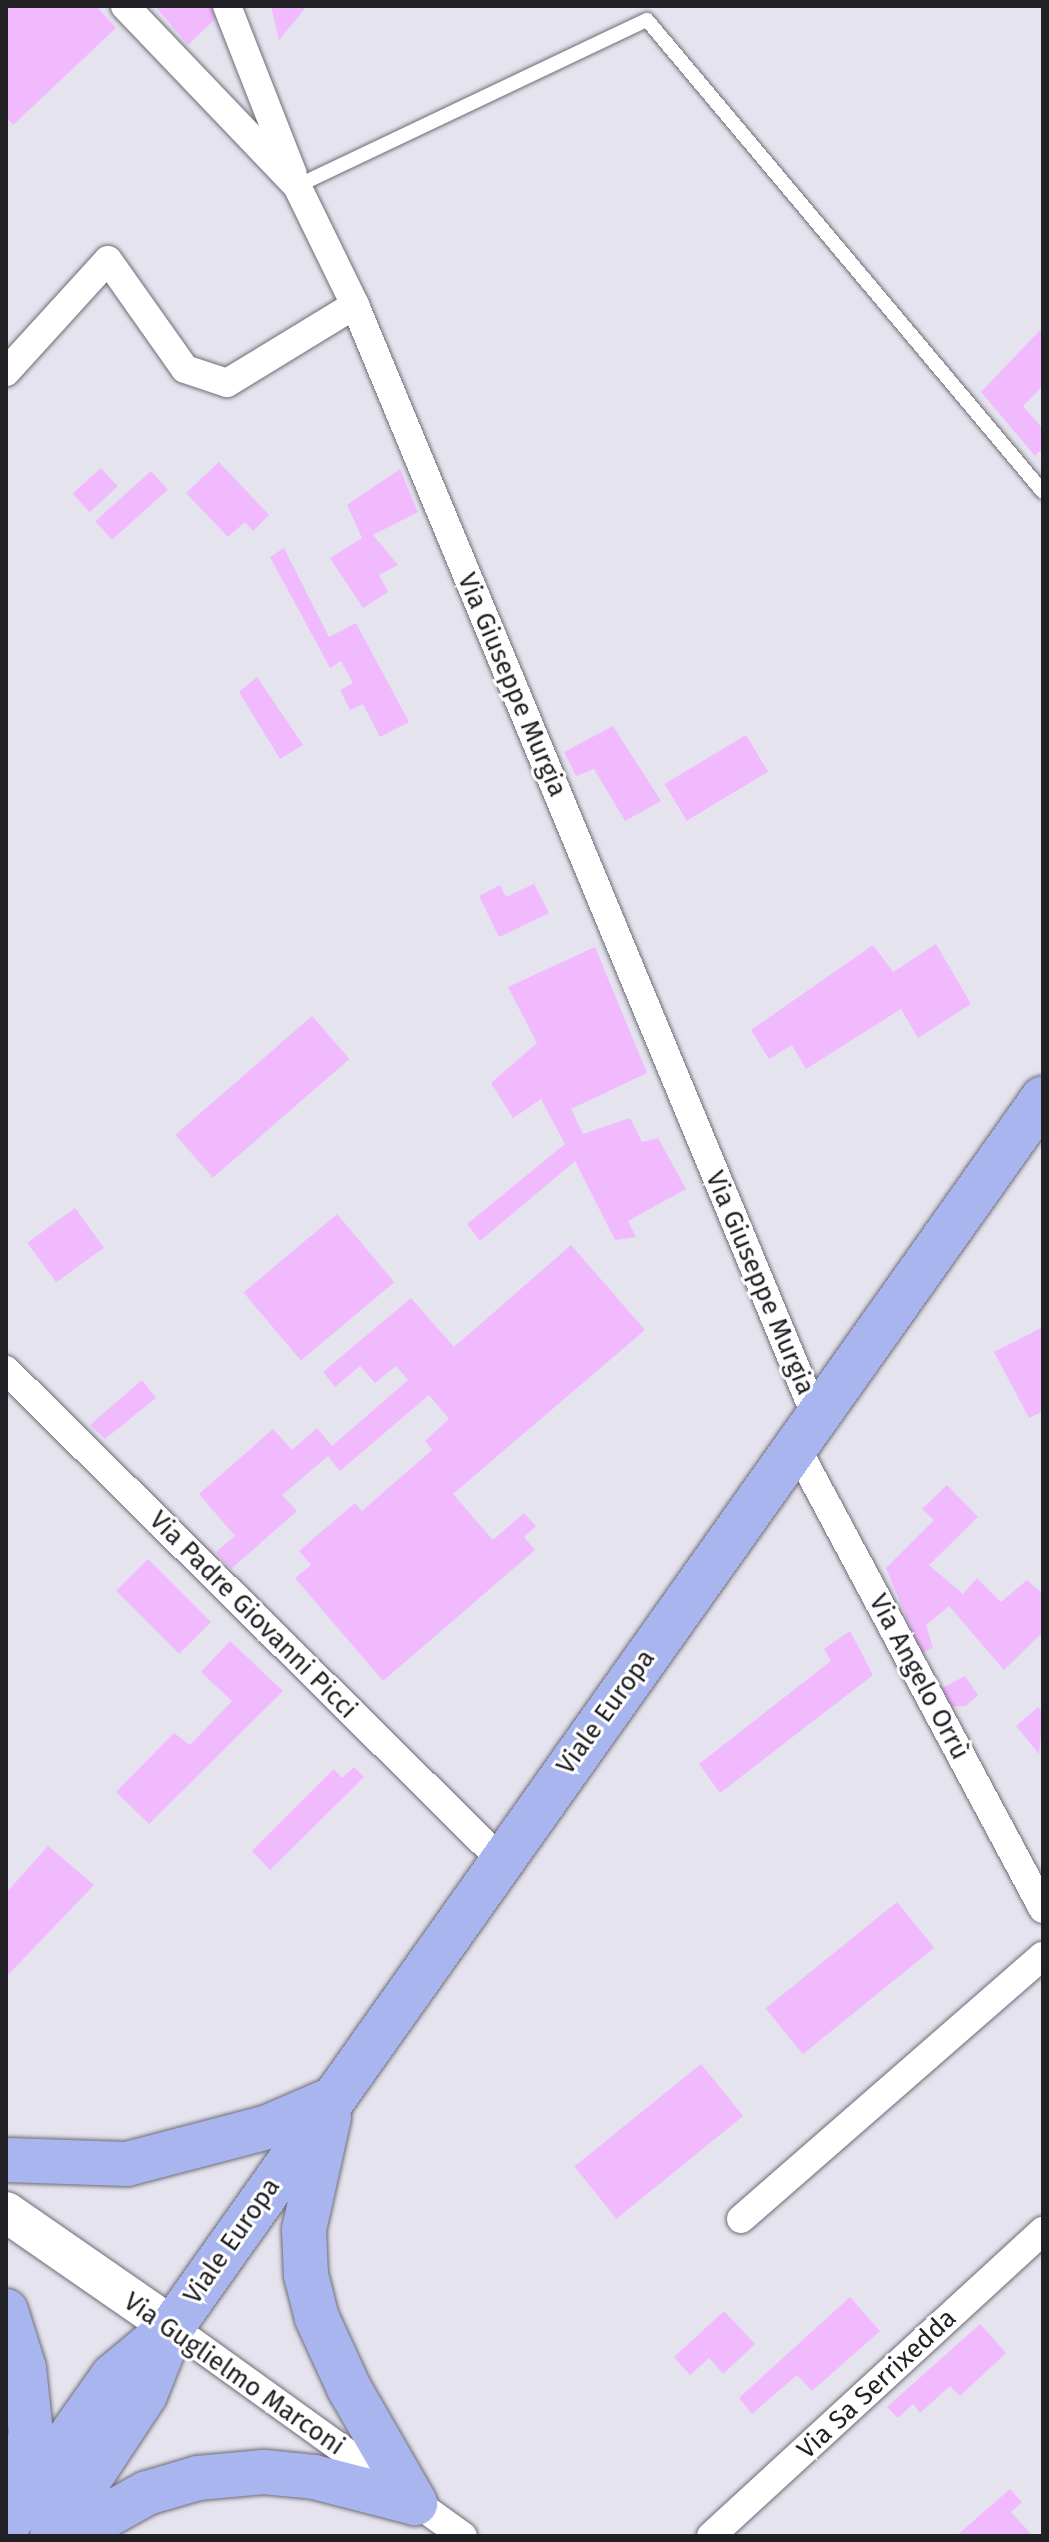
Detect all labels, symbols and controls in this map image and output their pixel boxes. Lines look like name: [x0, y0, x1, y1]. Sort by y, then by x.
street label: Via Giuseppe Murgia: [451, 568, 573, 802]
street label: Via Giuseppe Murgia: [699, 1166, 821, 1400]
street label: Via Padre Giovanni Picci: [143, 1505, 363, 1725]
street label: Via Angelo Orrù: [862, 1589, 976, 1765]
street label: Viale Europa: [550, 1644, 662, 1780]
street label: Viale Europa: [177, 2172, 287, 2310]
street label: Via Guglielmo Marconi: [118, 2286, 350, 2462]
street label: Via Sa Serrixedda: [791, 2302, 963, 2466]

